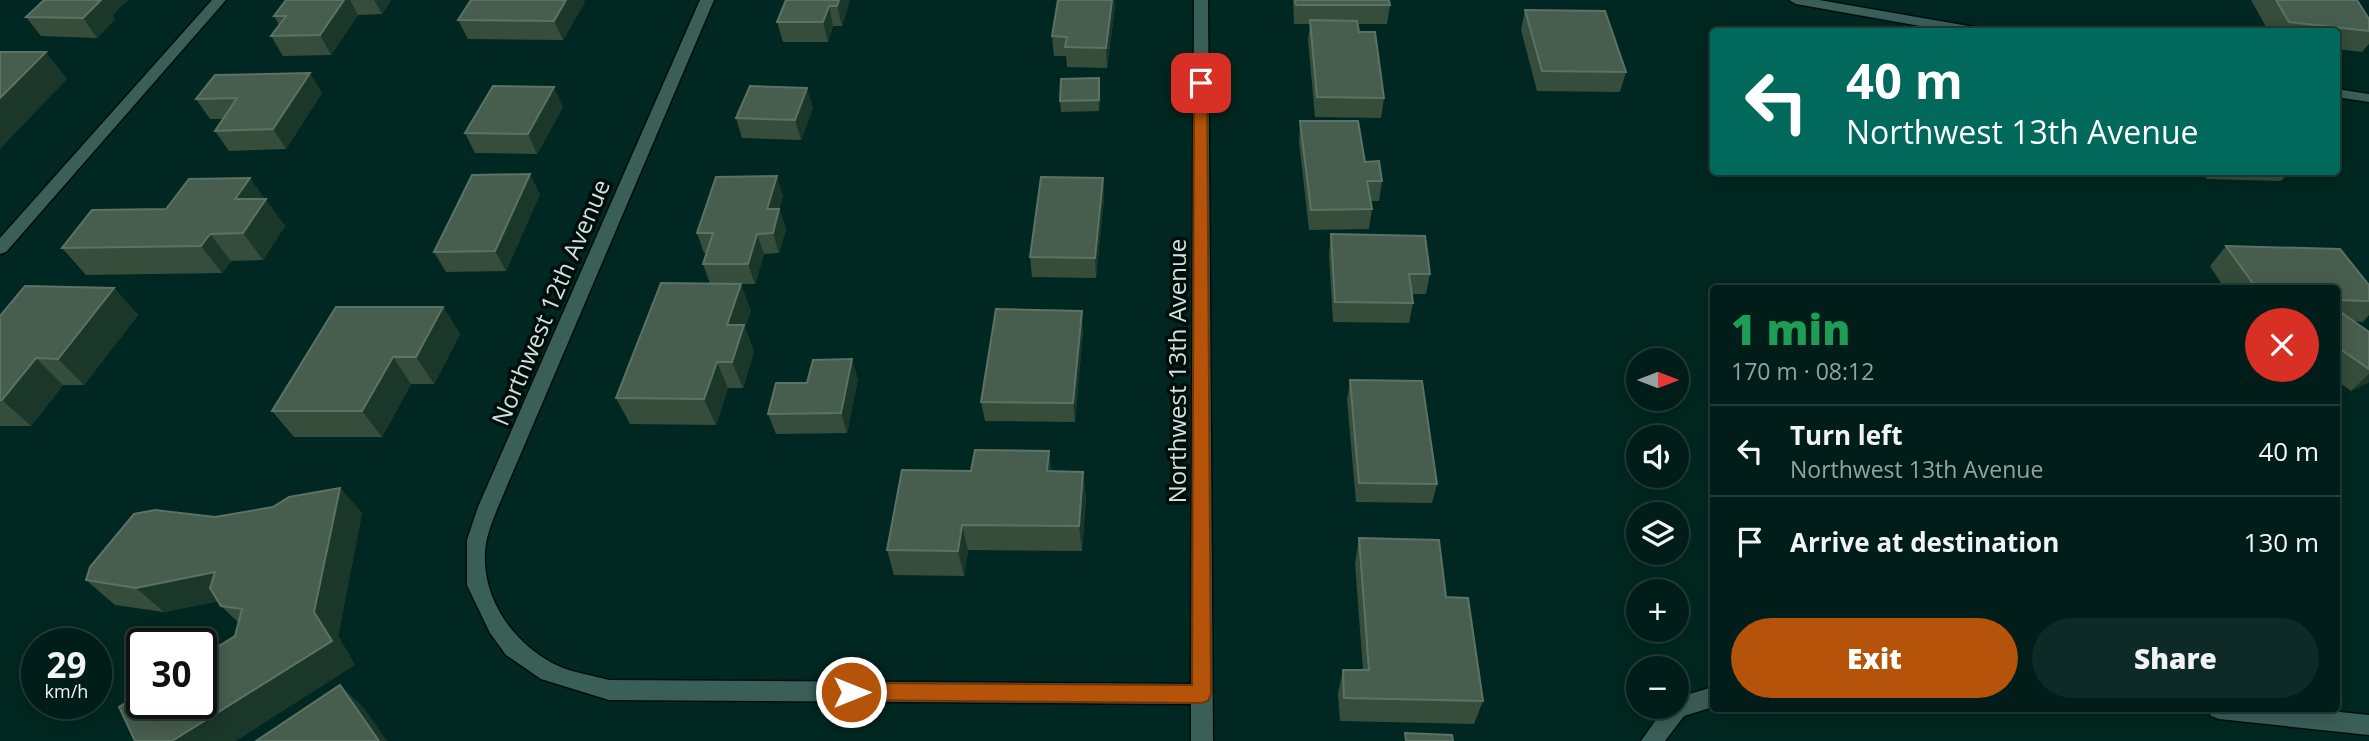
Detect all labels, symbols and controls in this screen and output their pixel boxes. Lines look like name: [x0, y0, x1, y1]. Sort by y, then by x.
text: 40 m: [1846, 47, 1963, 113]
pin: [1171, 53, 1231, 113]
icon: left: [1731, 56, 1822, 147]
icon: arrive: [1182, 64, 1220, 102]
text: Northwest 13th Avenue: [1846, 110, 2199, 153]
street label: Northwest 12th Avenue: [483, 174, 617, 430]
street label: Northwest 13th Avenue: [1160, 239, 1193, 503]
text: 1 min: [1731, 300, 1850, 357]
button: close: [2245, 308, 2319, 382]
north arrow: [1626, 348, 1689, 411]
map controls: [1626, 348, 1689, 719]
text: 170 m · 08:12: [1731, 355, 1874, 387]
text: Turn left: [1790, 417, 1902, 453]
button: sound: [1626, 425, 1689, 488]
icon: left: [1731, 432, 1769, 470]
text: 40 m: [2258, 433, 2319, 469]
text: Northwest 13th Avenue: [1790, 453, 2043, 485]
button: layers: [1626, 502, 1689, 565]
icon: arrive: [1731, 523, 1769, 561]
text: Arrive at destination: [1790, 524, 2059, 560]
text: 130 m: [2244, 524, 2319, 560]
button: +: [1626, 579, 1689, 642]
button: Exit: [1731, 618, 2018, 698]
button: Share: [2032, 618, 2319, 698]
speed limit sign: 30: [126, 628, 217, 719]
text: 29: [46, 641, 87, 688]
position arrow: [814, 655, 888, 729]
button: −: [1626, 656, 1689, 719]
text: km/h: [45, 679, 88, 703]

